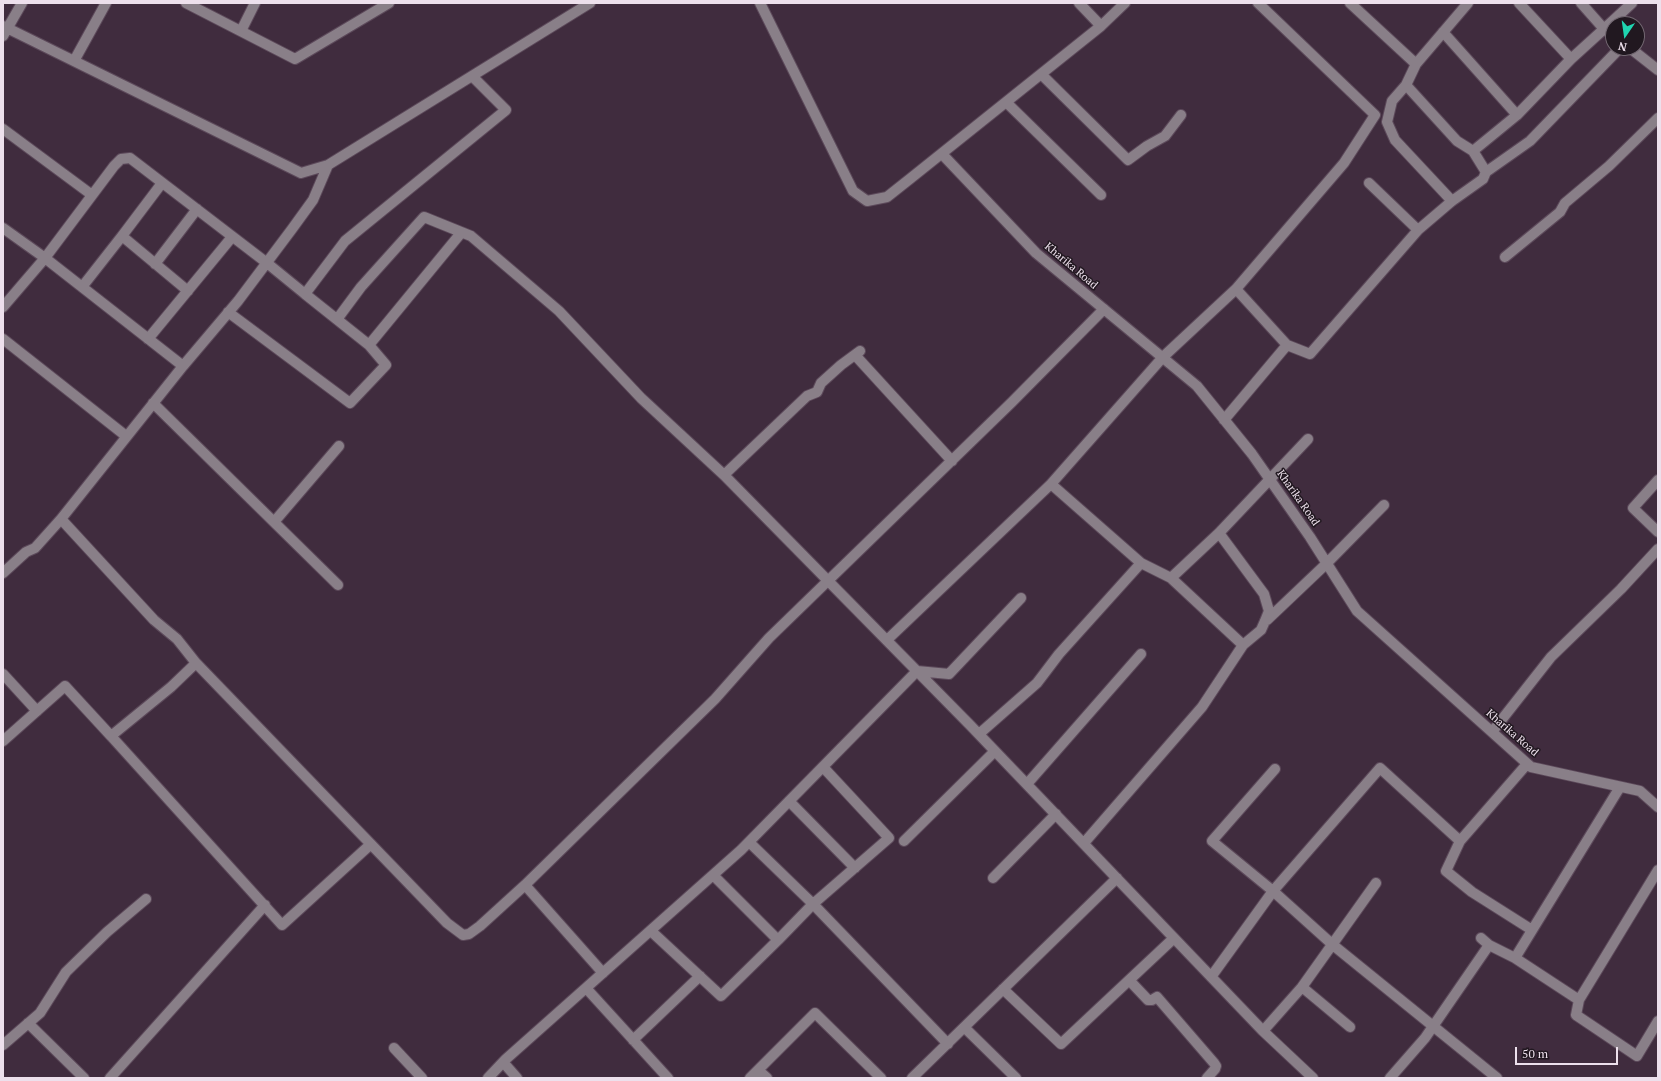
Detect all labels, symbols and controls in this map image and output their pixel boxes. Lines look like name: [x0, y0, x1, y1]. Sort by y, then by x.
north arrow: [1605, 16, 1645, 56]
text: N: [1617, 39, 1628, 54]
street label: Kharika Road: [1042, 240, 1100, 292]
street label: Kharika Road: [1274, 468, 1322, 528]
street label: Kharika Road: [1483, 707, 1541, 759]
scale bar: [1517, 1039, 1620, 1065]
text: 50 m: [1522, 1046, 1548, 1061]

